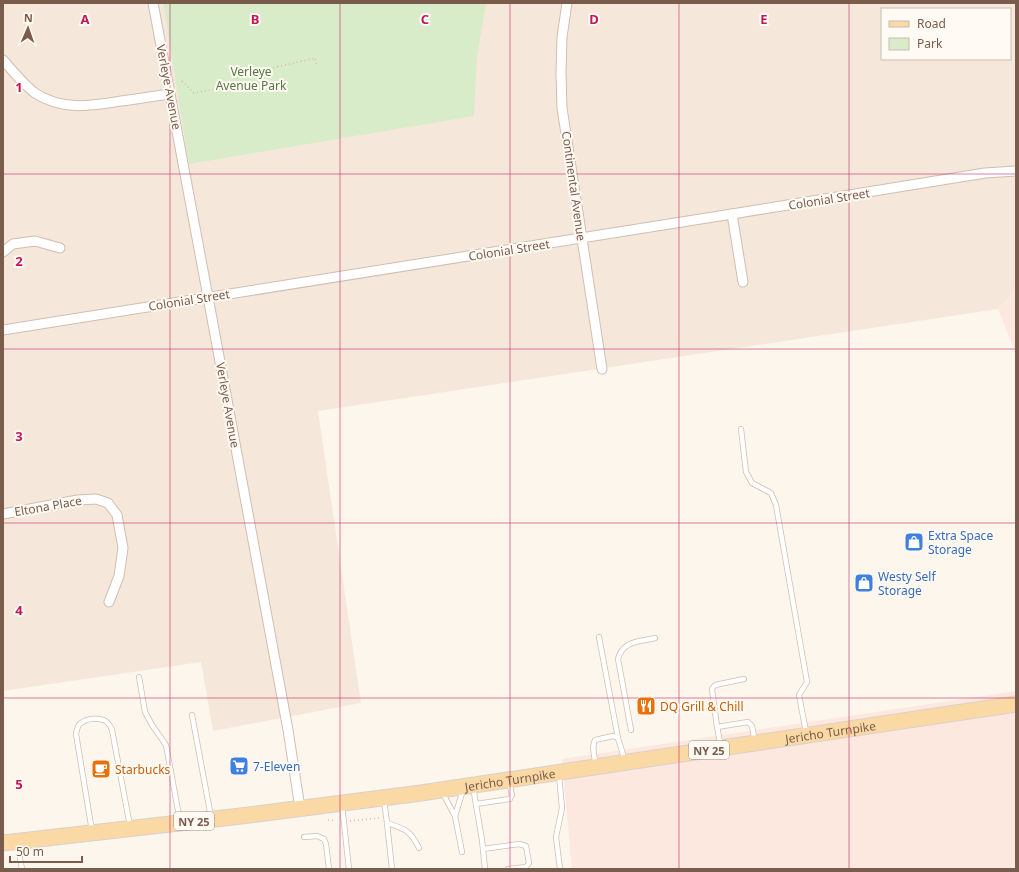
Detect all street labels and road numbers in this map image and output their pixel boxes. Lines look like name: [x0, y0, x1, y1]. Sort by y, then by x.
street label: Verleye Avenue: [152, 43, 186, 131]
street label: Continental Avenue: [558, 130, 590, 242]
street label: Colonial Street: [787, 184, 872, 214]
street label: Colonial Street: [467, 235, 552, 265]
street label: Colonial Street: [147, 285, 232, 315]
street label: Verleye Avenue: [212, 361, 244, 449]
street label: Eltona Place: [13, 492, 83, 520]
street label: Jericho Turnpike: [783, 717, 877, 747]
road number: NY 25: [689, 741, 729, 759]
street label: Jericho Turnpike: [463, 764, 557, 795]
road number: NY 25: [174, 812, 214, 830]

